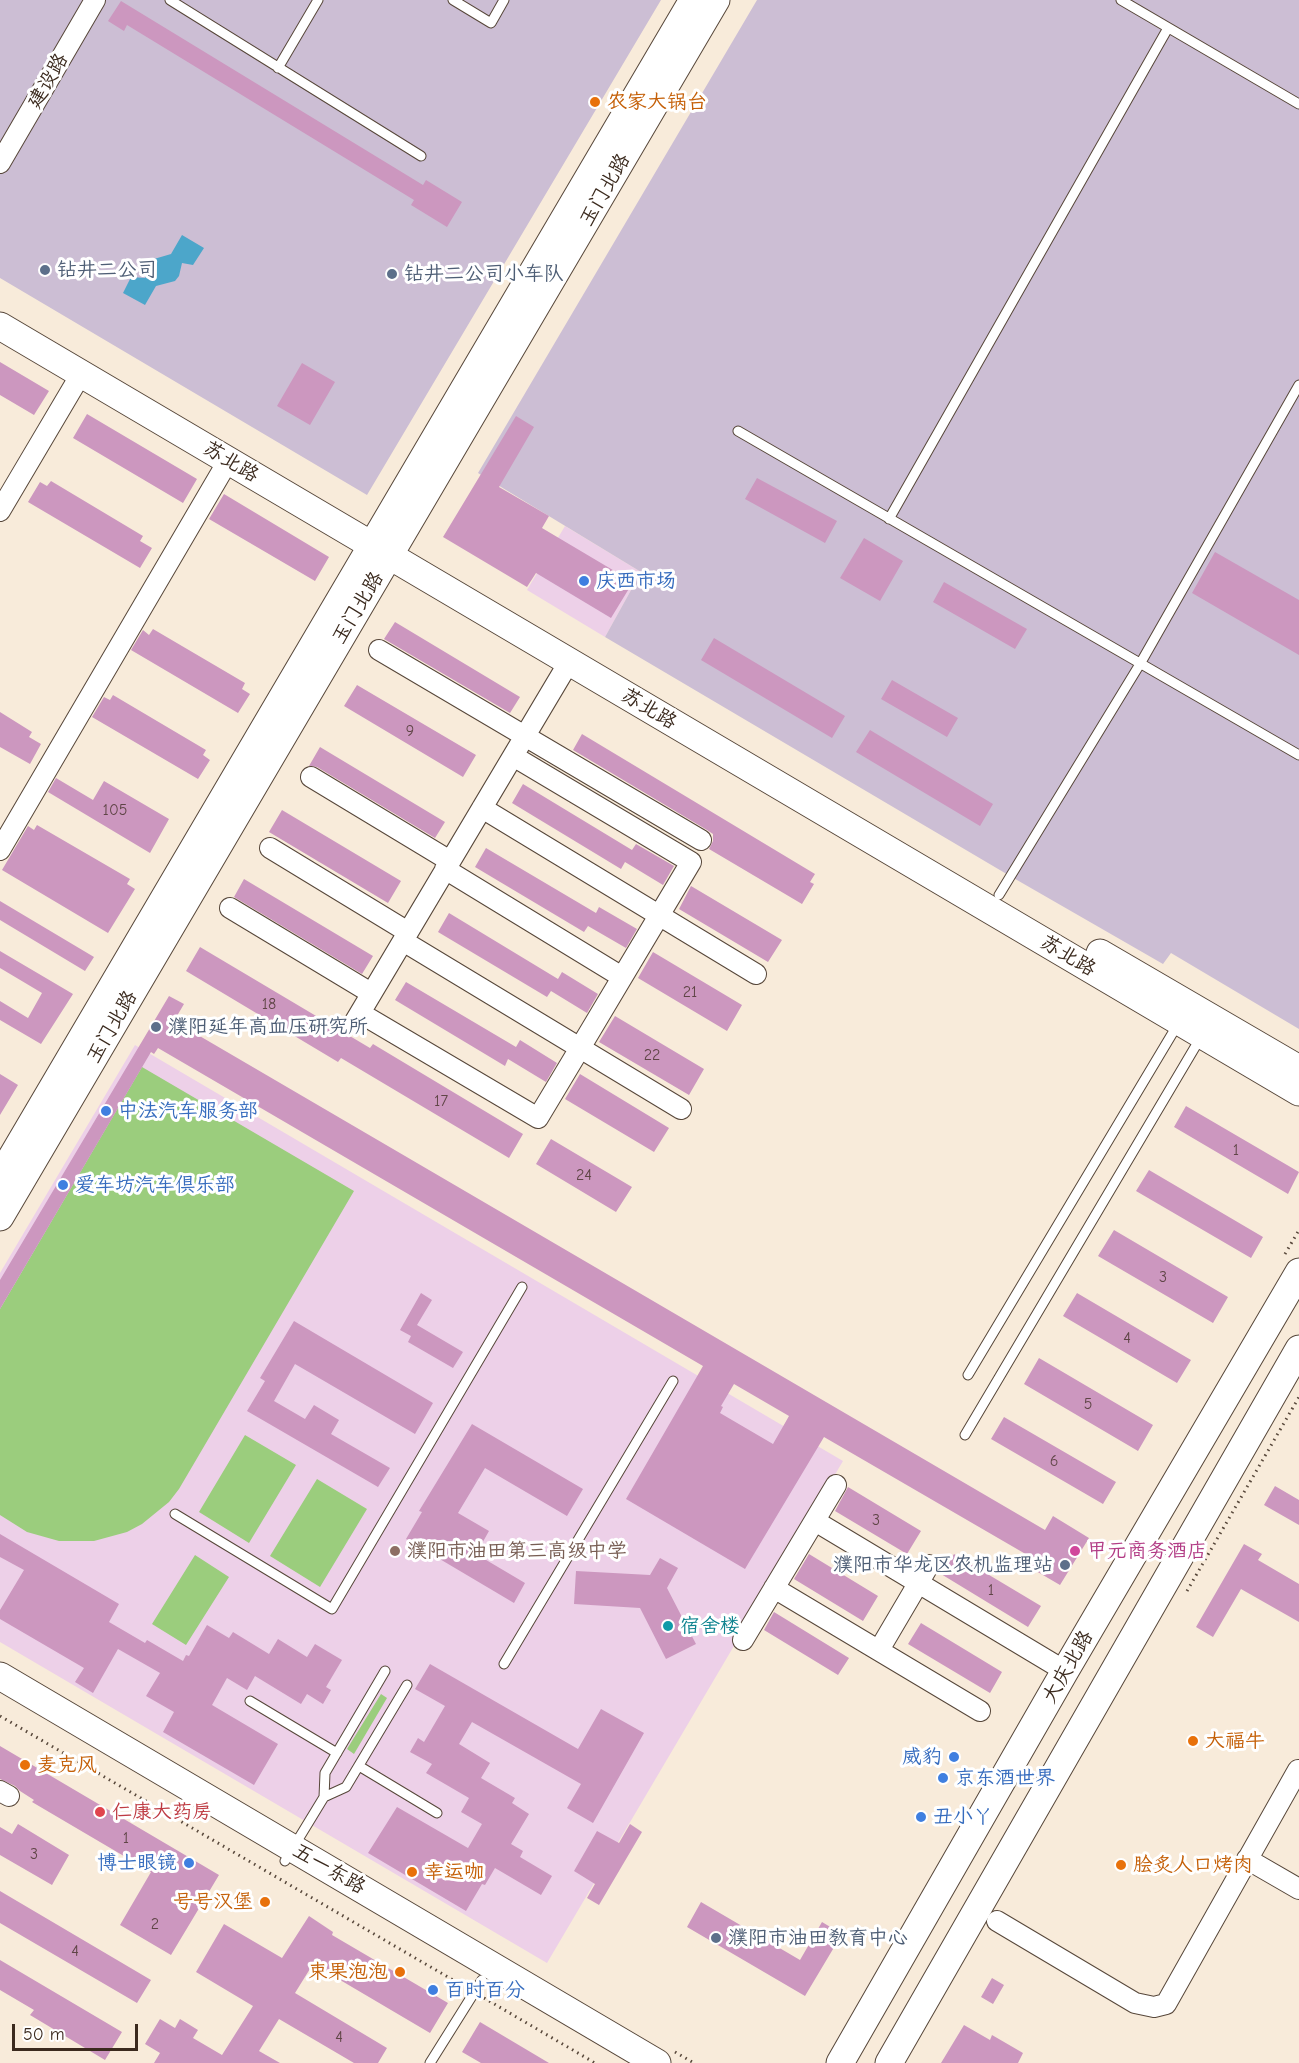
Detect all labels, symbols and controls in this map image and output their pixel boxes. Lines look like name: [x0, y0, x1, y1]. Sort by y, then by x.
street label: 建设路: [23, 49, 73, 113]
place label: 农家大锅台: [607, 90, 707, 114]
marker: 农家大锅台: [588, 95, 602, 109]
street label: 玉门北路: [575, 149, 635, 231]
place label: 钻井二公司: [57, 258, 157, 282]
place label: 钻井二公司小车队: [404, 262, 564, 286]
marker: 钻井二公司: [38, 263, 52, 277]
marker: 钻井二公司小车队: [385, 267, 399, 281]
street label: 苏北路: [199, 436, 263, 488]
street label: 玉门北路: [327, 568, 389, 648]
place label: 庆西市场: [596, 569, 676, 593]
marker: 庆西市场: [577, 574, 591, 588]
street label: 苏北路: [617, 683, 681, 735]
house number: 9: [406, 721, 414, 741]
house number: 105: [103, 800, 127, 820]
street label: 苏北路: [1036, 930, 1100, 982]
house number: 21: [683, 982, 697, 1002]
street label: 玉门北路: [82, 986, 142, 1068]
house number: 18: [262, 994, 276, 1014]
place label: 濮阳延年高血压研究所: [168, 1015, 368, 1039]
marker: 濮阳延年高血压研究所: [149, 1020, 163, 1034]
house number: 22: [644, 1045, 660, 1065]
house number: 17: [434, 1091, 448, 1111]
place label: 中法汽车服务部: [118, 1099, 258, 1123]
marker: 中法汽车服务部: [99, 1104, 113, 1118]
house number: 1: [1233, 1140, 1239, 1160]
house number: 24: [576, 1165, 592, 1185]
place label: 爱车坊汽车俱乐部: [75, 1173, 235, 1197]
marker: 爱车坊汽车俱乐部: [56, 1178, 70, 1192]
house number: 3: [1159, 1267, 1167, 1287]
house number: 4: [1123, 1328, 1131, 1348]
house number: 5: [1084, 1394, 1092, 1414]
house number: 6: [1050, 1451, 1058, 1471]
house number: 3: [872, 1510, 880, 1530]
place label: 濮阳市油田第三高级中学: [407, 1539, 627, 1563]
place label: 甲元商务酒店: [1087, 1539, 1207, 1563]
marker: 濮阳市油田第三高级中学: [388, 1544, 402, 1558]
marker: 甲元商务酒店: [1068, 1544, 1082, 1558]
place label: 濮阳市华龙区农机监理站: [833, 1553, 1053, 1577]
marker: 濮阳市华龙区农机监理站: [1058, 1558, 1072, 1572]
house number: 1: [988, 1580, 994, 1600]
place label: 宿舍楼: [680, 1614, 740, 1638]
marker: 宿舍楼: [661, 1619, 675, 1633]
street label: 大庆北路: [1038, 1626, 1098, 1708]
place label: 大福牛: [1205, 1729, 1265, 1753]
marker: 大福牛: [1186, 1734, 1200, 1748]
place label: 威豹: [902, 1745, 942, 1769]
marker: 威豹: [947, 1750, 961, 1764]
place label: 麦克风: [37, 1753, 97, 1777]
marker: 麦克风: [18, 1758, 32, 1772]
place label: 京东酒世界: [955, 1766, 1055, 1790]
marker: 京东酒世界: [936, 1771, 950, 1785]
place label: 仁康大药房: [112, 1800, 212, 1824]
marker: 仁康大药房: [93, 1805, 107, 1819]
place label: 丑小丫: [933, 1805, 993, 1829]
marker: 丑小丫: [914, 1810, 928, 1824]
house number: 1: [123, 1828, 129, 1848]
street label: 五一东路: [288, 1839, 370, 1899]
house number: 3: [30, 1844, 38, 1864]
place label: 博士眼镜: [97, 1851, 177, 1875]
place label: 脍炙人口烤肉: [1133, 1853, 1253, 1877]
marker: 博士眼镜: [182, 1856, 196, 1870]
marker: 脍炙人口烤肉: [1114, 1858, 1128, 1872]
place label: 幸运咖: [424, 1860, 484, 1884]
marker: 幸运咖: [405, 1865, 419, 1879]
place label: 号号汉堡: [173, 1890, 253, 1914]
marker: 号号汉堡: [258, 1895, 272, 1909]
house number: 2: [151, 1914, 159, 1934]
place label: 濮阳市油田教育中心: [728, 1926, 908, 1950]
marker: 濮阳市油田教育中心: [709, 1931, 723, 1945]
house number: 4: [71, 1941, 79, 1961]
place label: 束果泡泡: [308, 1960, 388, 1984]
marker: 束果泡泡: [393, 1965, 407, 1979]
place label: 百时百分: [445, 1978, 525, 2002]
marker: 百时百分: [426, 1983, 440, 1997]
scale bar: [15, 2012, 141, 2050]
text: 50 m: [23, 2024, 65, 2045]
house number: 4: [335, 2027, 343, 2047]

